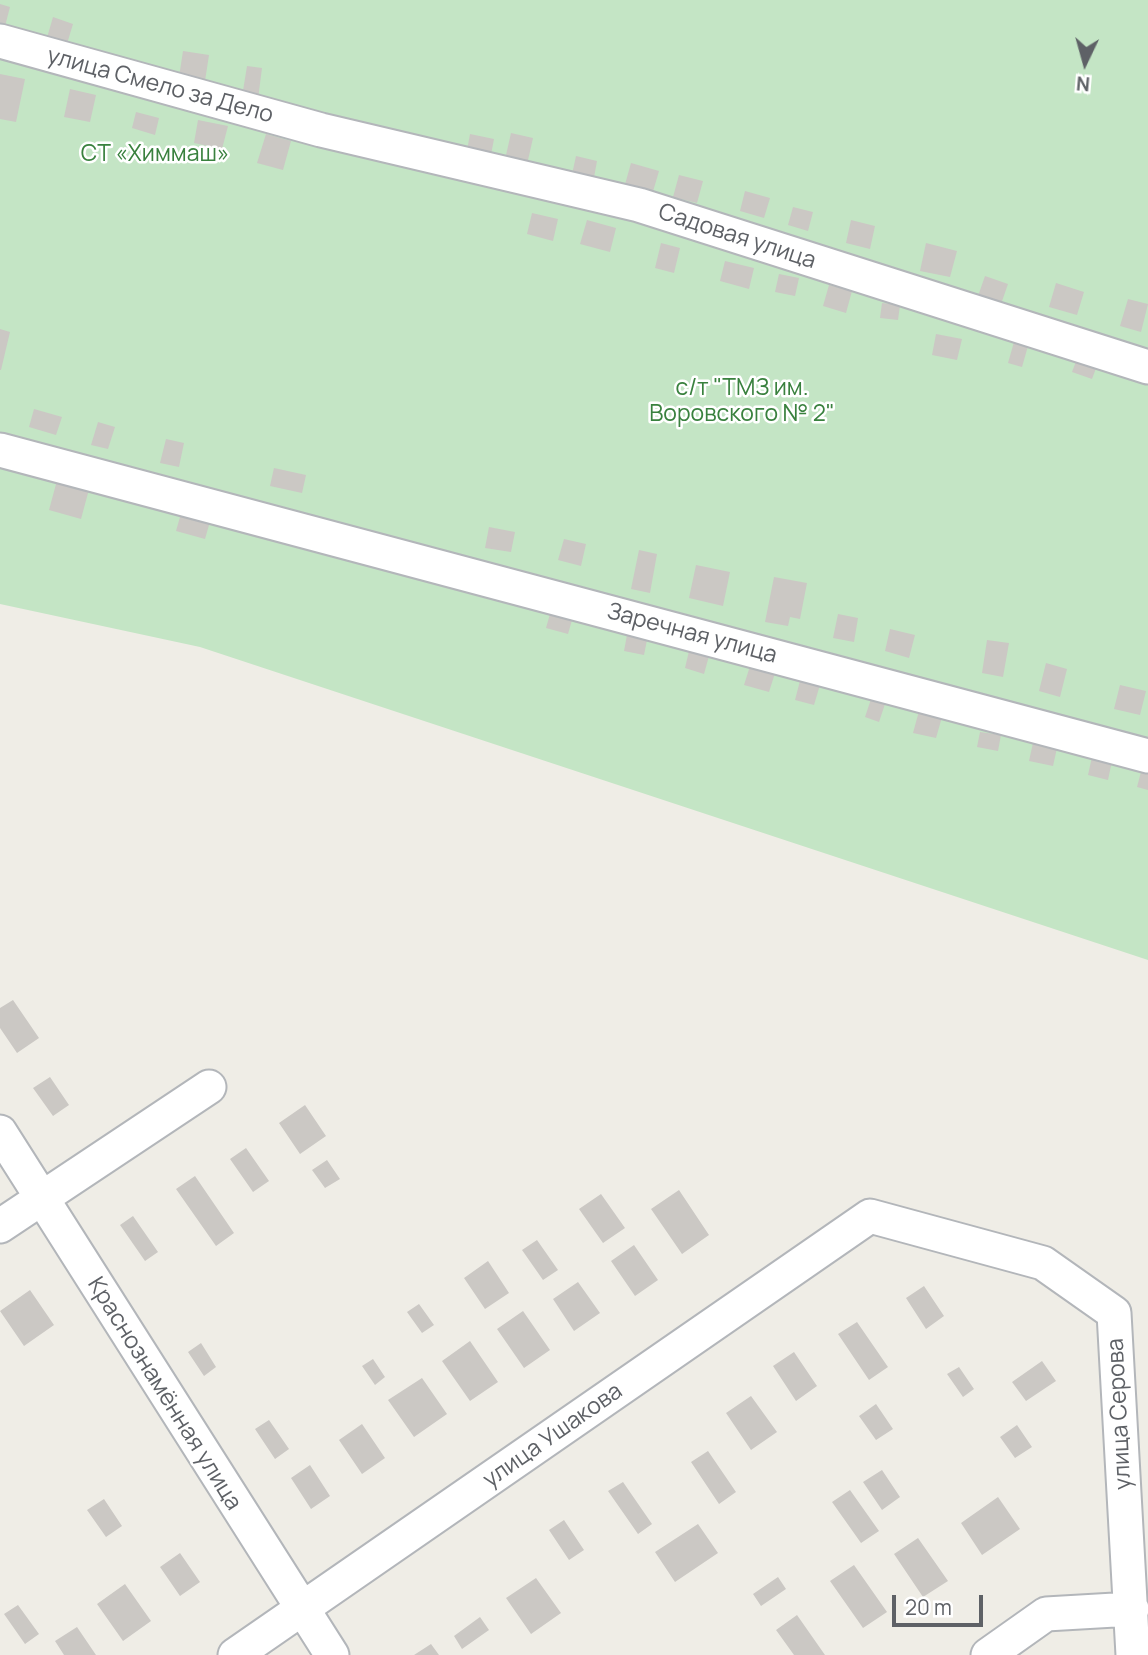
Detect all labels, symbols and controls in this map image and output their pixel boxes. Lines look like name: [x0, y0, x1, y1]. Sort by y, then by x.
north arrow: [1050, 28, 1120, 98]
street label: улица Смело за Дело: [44, 43, 276, 129]
text: N: [1075, 70, 1091, 97]
park label: СТ «Химмаш»: [81, 141, 229, 169]
street label: Садовая улица: [655, 199, 819, 275]
park label: с/т "ТМЗ им. Воровского № 2": [649, 375, 835, 429]
street label: Заречная улица: [604, 598, 780, 670]
street label: Краснознамённая улица: [81, 1272, 247, 1516]
street label: улица Серова: [1102, 1337, 1138, 1491]
street label: улица Ушакова: [478, 1378, 628, 1494]
scale bar: [896, 1582, 987, 1626]
text: 20 m: [905, 1593, 952, 1621]

